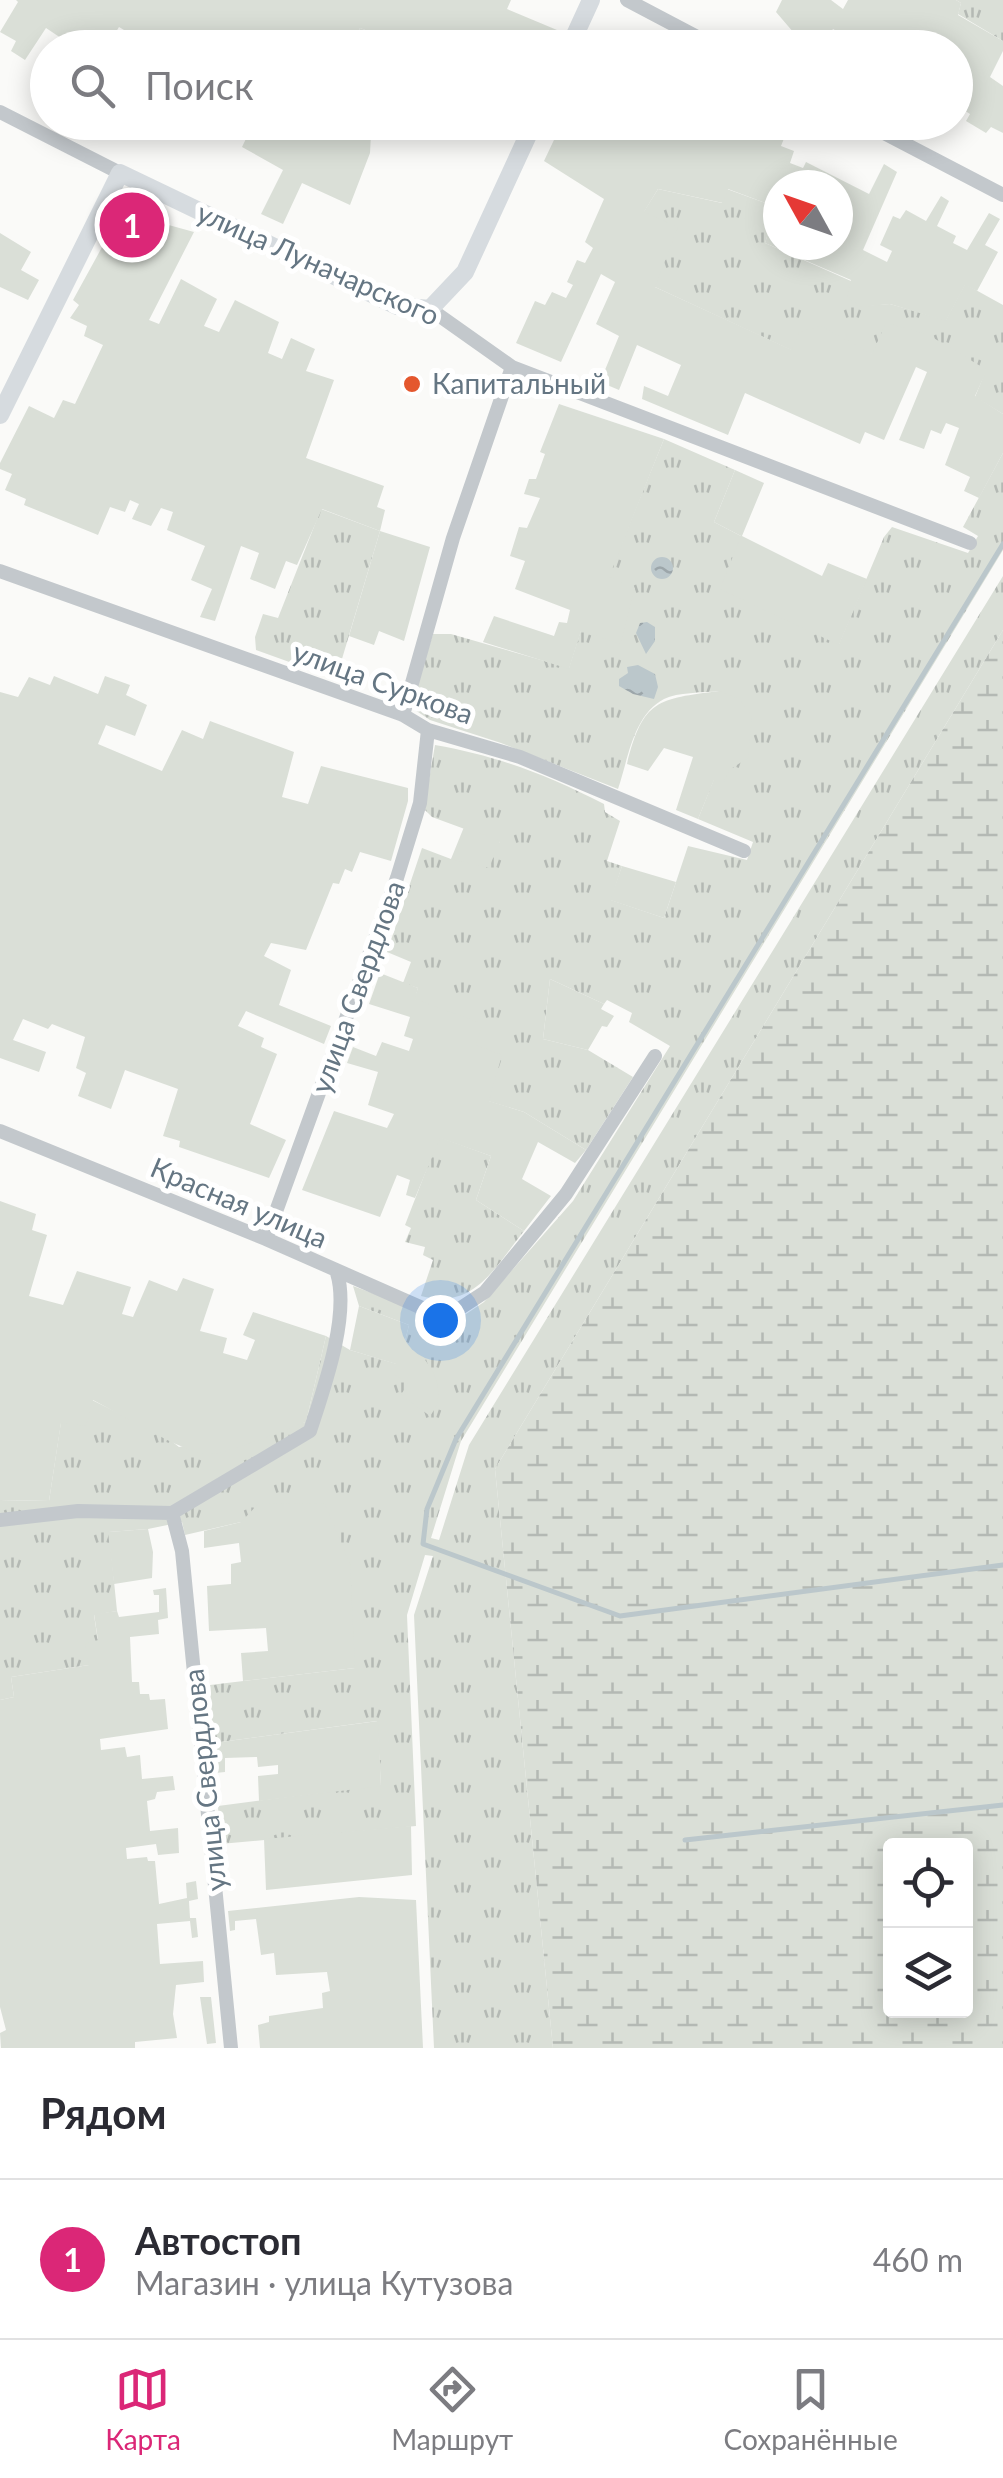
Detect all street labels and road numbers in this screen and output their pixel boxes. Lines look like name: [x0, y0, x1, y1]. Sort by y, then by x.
street label: улица Луначарского: [192, 194, 445, 332]
street label: улица Суркова: [288, 634, 478, 730]
street label: улица Свердлова: [303, 876, 411, 1097]
street label: Красная улица: [146, 1150, 333, 1255]
street label: улица Свердлова: [175, 1667, 233, 1893]

